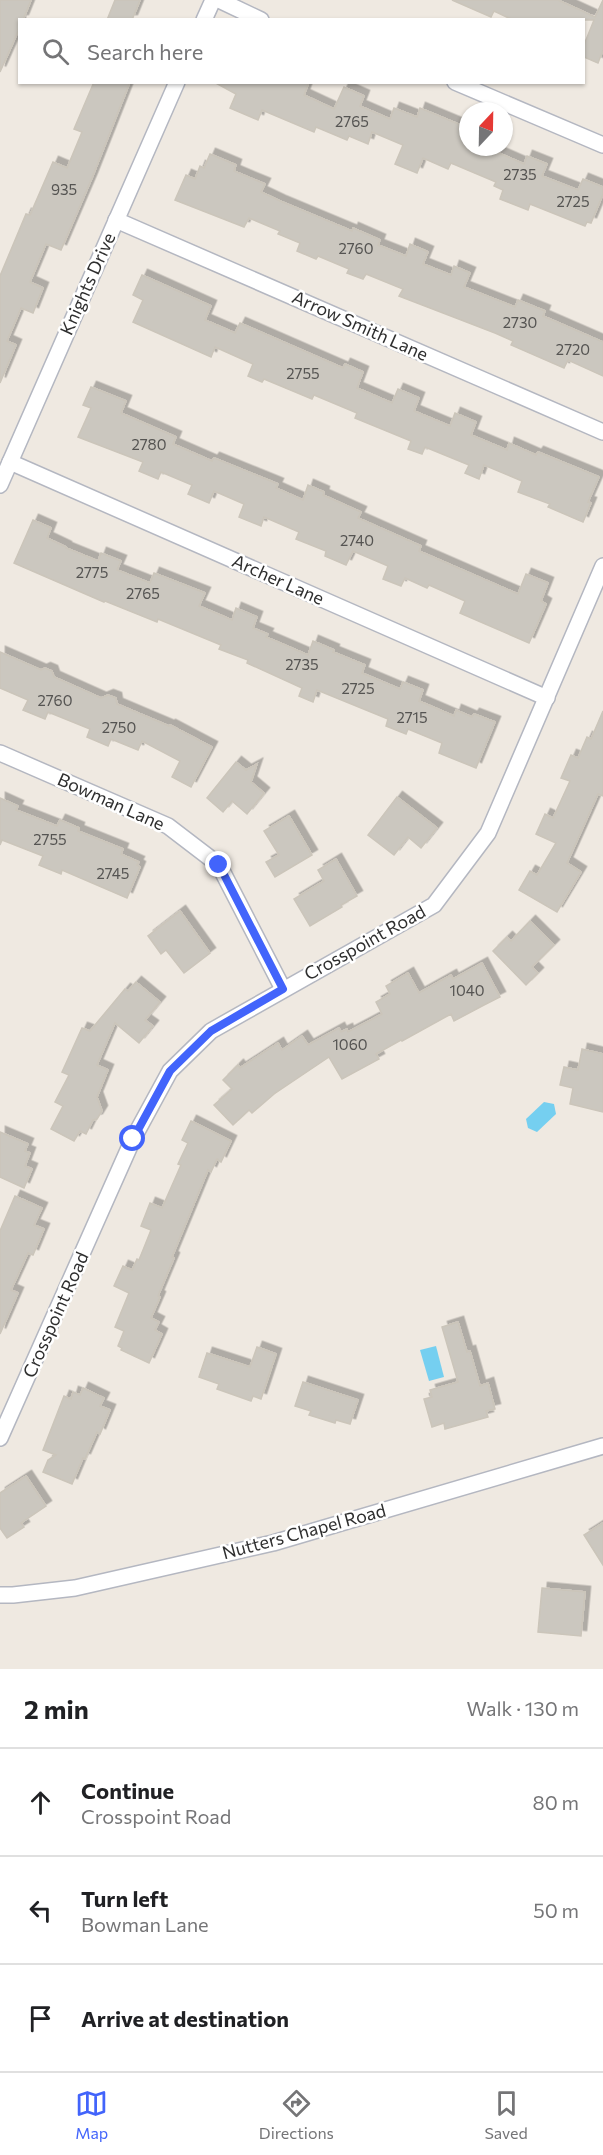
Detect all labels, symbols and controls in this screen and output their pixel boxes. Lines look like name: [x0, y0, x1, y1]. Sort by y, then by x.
search box: [18, 18, 585, 84]
icon: search: [39, 35, 72, 68]
text: Search here: [87, 38, 203, 65]
north arrow: [459, 102, 513, 156]
house number: 2765: [335, 112, 369, 130]
house number: 2735: [503, 165, 537, 183]
house number: 935: [51, 180, 77, 198]
house number: 2725: [556, 192, 590, 210]
street label: Knights Drive: [55, 229, 119, 338]
house number: 2760: [338, 239, 374, 257]
street label: Arrow Smith Lane: [289, 285, 432, 365]
house number: 2730: [503, 313, 537, 331]
house number: 2720: [556, 340, 590, 358]
house number: 2755: [286, 364, 320, 382]
house number: 2780: [131, 435, 167, 453]
house number: 2740: [340, 531, 374, 549]
street label: Archer Lane: [229, 549, 328, 609]
house number: 2775: [76, 563, 108, 581]
house number: 2765: [126, 584, 160, 602]
house number: 2735: [285, 655, 319, 673]
house number: 2725: [341, 679, 375, 697]
house number: 2760: [37, 691, 73, 709]
house number: 2715: [396, 708, 428, 726]
house number: 2750: [102, 718, 136, 736]
street label: Bowman Lane: [54, 768, 168, 834]
house number: 2755: [33, 830, 67, 848]
route end: [205, 851, 231, 877]
house number: 2745: [97, 864, 129, 882]
street label: Crosspoint Road: [300, 900, 429, 985]
house number: 1040: [450, 981, 485, 999]
house number: 1060: [332, 1035, 368, 1053]
route start: [119, 1125, 145, 1151]
street label: Crosspoint Road: [18, 1248, 93, 1381]
street label: Nutters Chapel Road: [219, 1499, 388, 1563]
text: 2 min: [24, 1693, 89, 1724]
text: Walk · 130 m: [467, 1696, 579, 1720]
text: Continue: [81, 1777, 174, 1804]
icon: ahead: [24, 1786, 57, 1819]
text: 80 m: [533, 1790, 579, 1814]
text: Crosspoint Road: [81, 1804, 231, 1828]
text: Turn left: [81, 1885, 168, 1912]
icon: left: [24, 1894, 57, 1927]
text: 50 m: [533, 1898, 579, 1922]
text: Bowman Lane: [81, 1912, 209, 1936]
icon: arrive: [24, 2002, 57, 2035]
text: Arrive at destination: [81, 2005, 289, 2032]
tab: Map: [75, 2087, 108, 2142]
tab: Directions: [259, 2087, 334, 2142]
tab: Saved: [484, 2087, 528, 2142]

